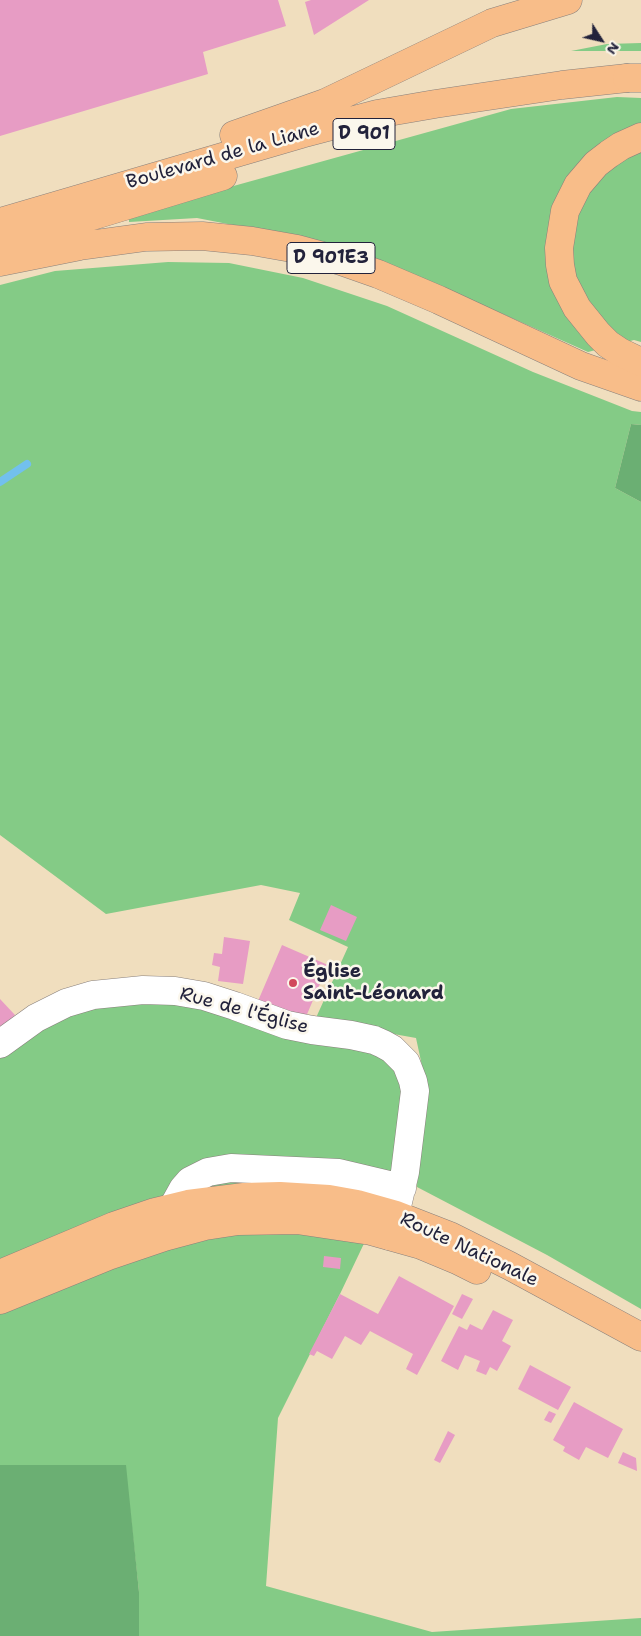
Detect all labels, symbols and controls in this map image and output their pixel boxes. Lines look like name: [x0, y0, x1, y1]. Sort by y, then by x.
north arrow: [576, 15, 626, 65]
text: N: [603, 39, 624, 58]
street label: Boulevard de la Liane: [124, 117, 322, 195]
road number: D 901: [333, 118, 395, 150]
road number: D 901E3: [287, 242, 375, 274]
place label: Église Saint-Léonard: [303, 961, 444, 1005]
marker: Église Saint-Léonard: [287, 977, 299, 989]
street label: Rue de l'Église: [177, 983, 311, 1039]
street label: Route Nationale: [396, 1208, 542, 1292]

